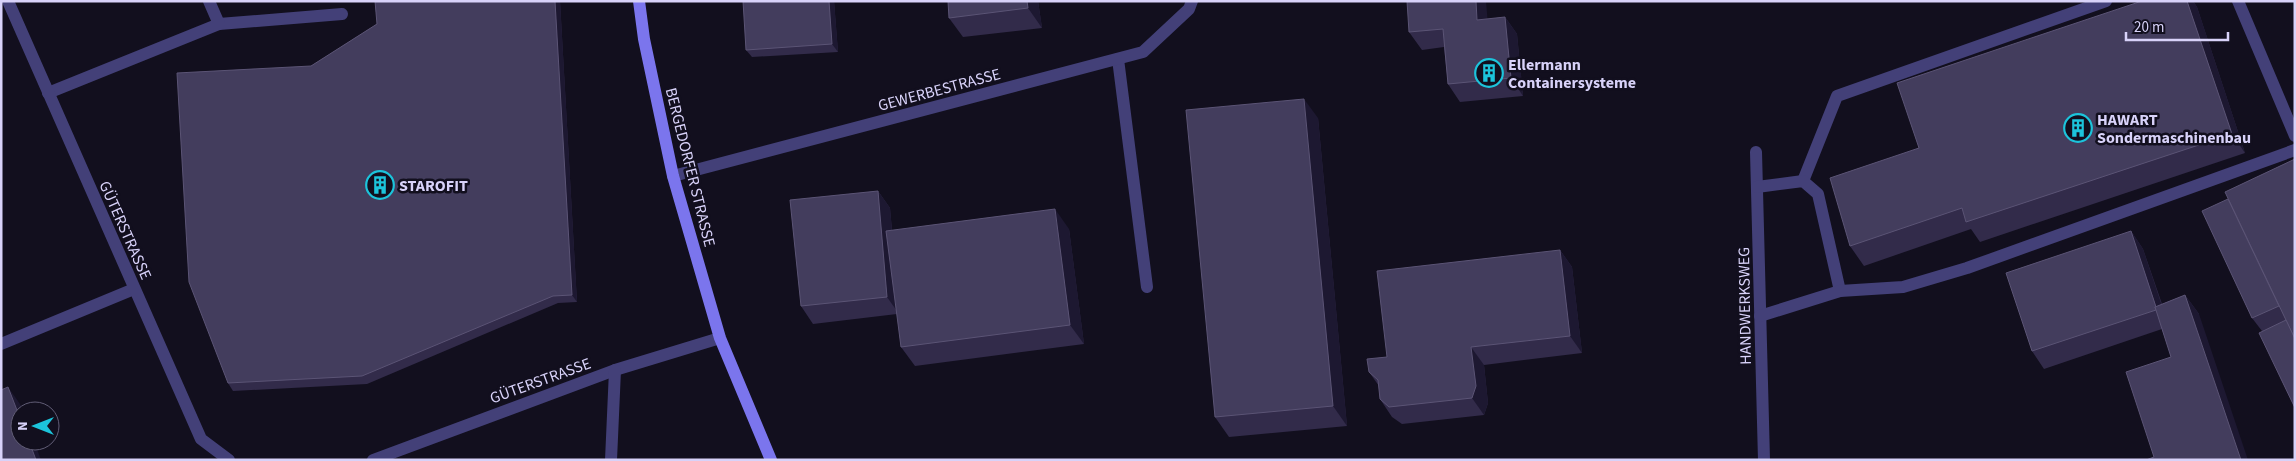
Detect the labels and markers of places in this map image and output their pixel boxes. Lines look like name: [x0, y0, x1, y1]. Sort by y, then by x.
place label: Ellermann Containersysteme: [1508, 54, 1636, 94]
building icon: Ellermann Containersysteme: [1474, 58, 1504, 88]
place label: HAWART Sondermaschinenbau: [2097, 109, 2251, 149]
building icon: HAWART Sondermaschinenbau: [2063, 113, 2093, 143]
building icon: STAROFIT: [365, 170, 395, 200]
place label: STAROFIT: [399, 175, 468, 197]

